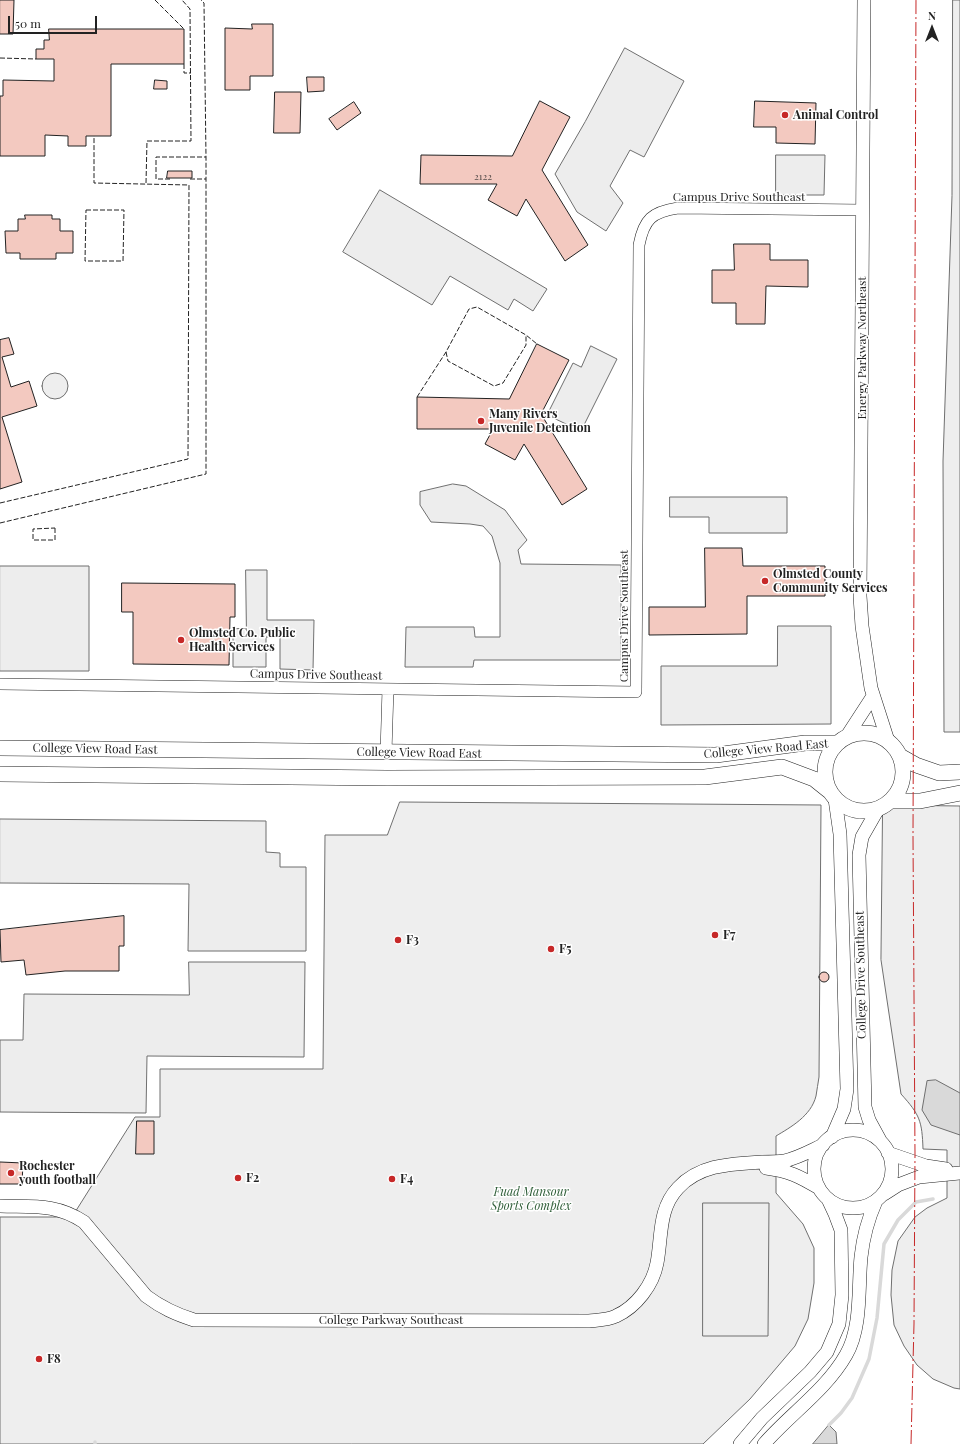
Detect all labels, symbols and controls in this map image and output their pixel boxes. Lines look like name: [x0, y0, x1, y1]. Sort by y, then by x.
scale bar: [10, 8, 99, 34]
north arrow: [912, 8, 952, 48]
text: N: [928, 8, 936, 23]
text: 50 m: [15, 15, 41, 31]
place label: Animal Control: [793, 108, 878, 122]
marker: Animal Control: [780, 110, 790, 120]
house number: 2122: [474, 171, 492, 183]
street label: Campus Drive Southeast: [673, 190, 805, 204]
street label: Energy Parkway Northeast: [855, 277, 869, 419]
place label: Many Rivers Juvenile Detention: [489, 407, 591, 435]
marker: Many Rivers Juvenile Detention: [476, 416, 486, 426]
street label: Campus Drive Southeast: [617, 550, 631, 682]
place label: Olmsted County Community Services: [773, 567, 888, 595]
marker: Olmsted County Community Services: [760, 576, 770, 586]
place label: Olmsted Co. Public Health Services: [189, 626, 295, 654]
marker: Olmsted Co. Public Health Services: [176, 635, 186, 645]
street label: Campus Drive Southeast: [250, 667, 382, 683]
street label: College View Road East: [703, 736, 829, 762]
street label: College View Road East: [32, 741, 158, 757]
street label: College View Road East: [356, 745, 482, 761]
street label: College Drive Southeast: [853, 911, 869, 1039]
place label: F7: [723, 928, 736, 942]
marker: F7: [710, 930, 720, 940]
place label: F3: [406, 933, 419, 947]
marker: F3: [393, 935, 403, 945]
place label: F5: [559, 942, 572, 956]
marker: F5: [546, 944, 556, 954]
place label: Rochester youth football: [19, 1159, 96, 1187]
marker: Rochester youth football: [6, 1168, 16, 1178]
place label: F2: [246, 1171, 259, 1185]
place label: F4: [400, 1172, 413, 1186]
marker: F2: [233, 1173, 243, 1183]
marker: F4: [387, 1174, 397, 1184]
park label: Fuad Mansour Sports Complex: [491, 1185, 571, 1213]
street label: College Parkway Southeast: [319, 1313, 463, 1327]
place label: F8: [47, 1352, 61, 1366]
marker: F8: [34, 1354, 44, 1364]

